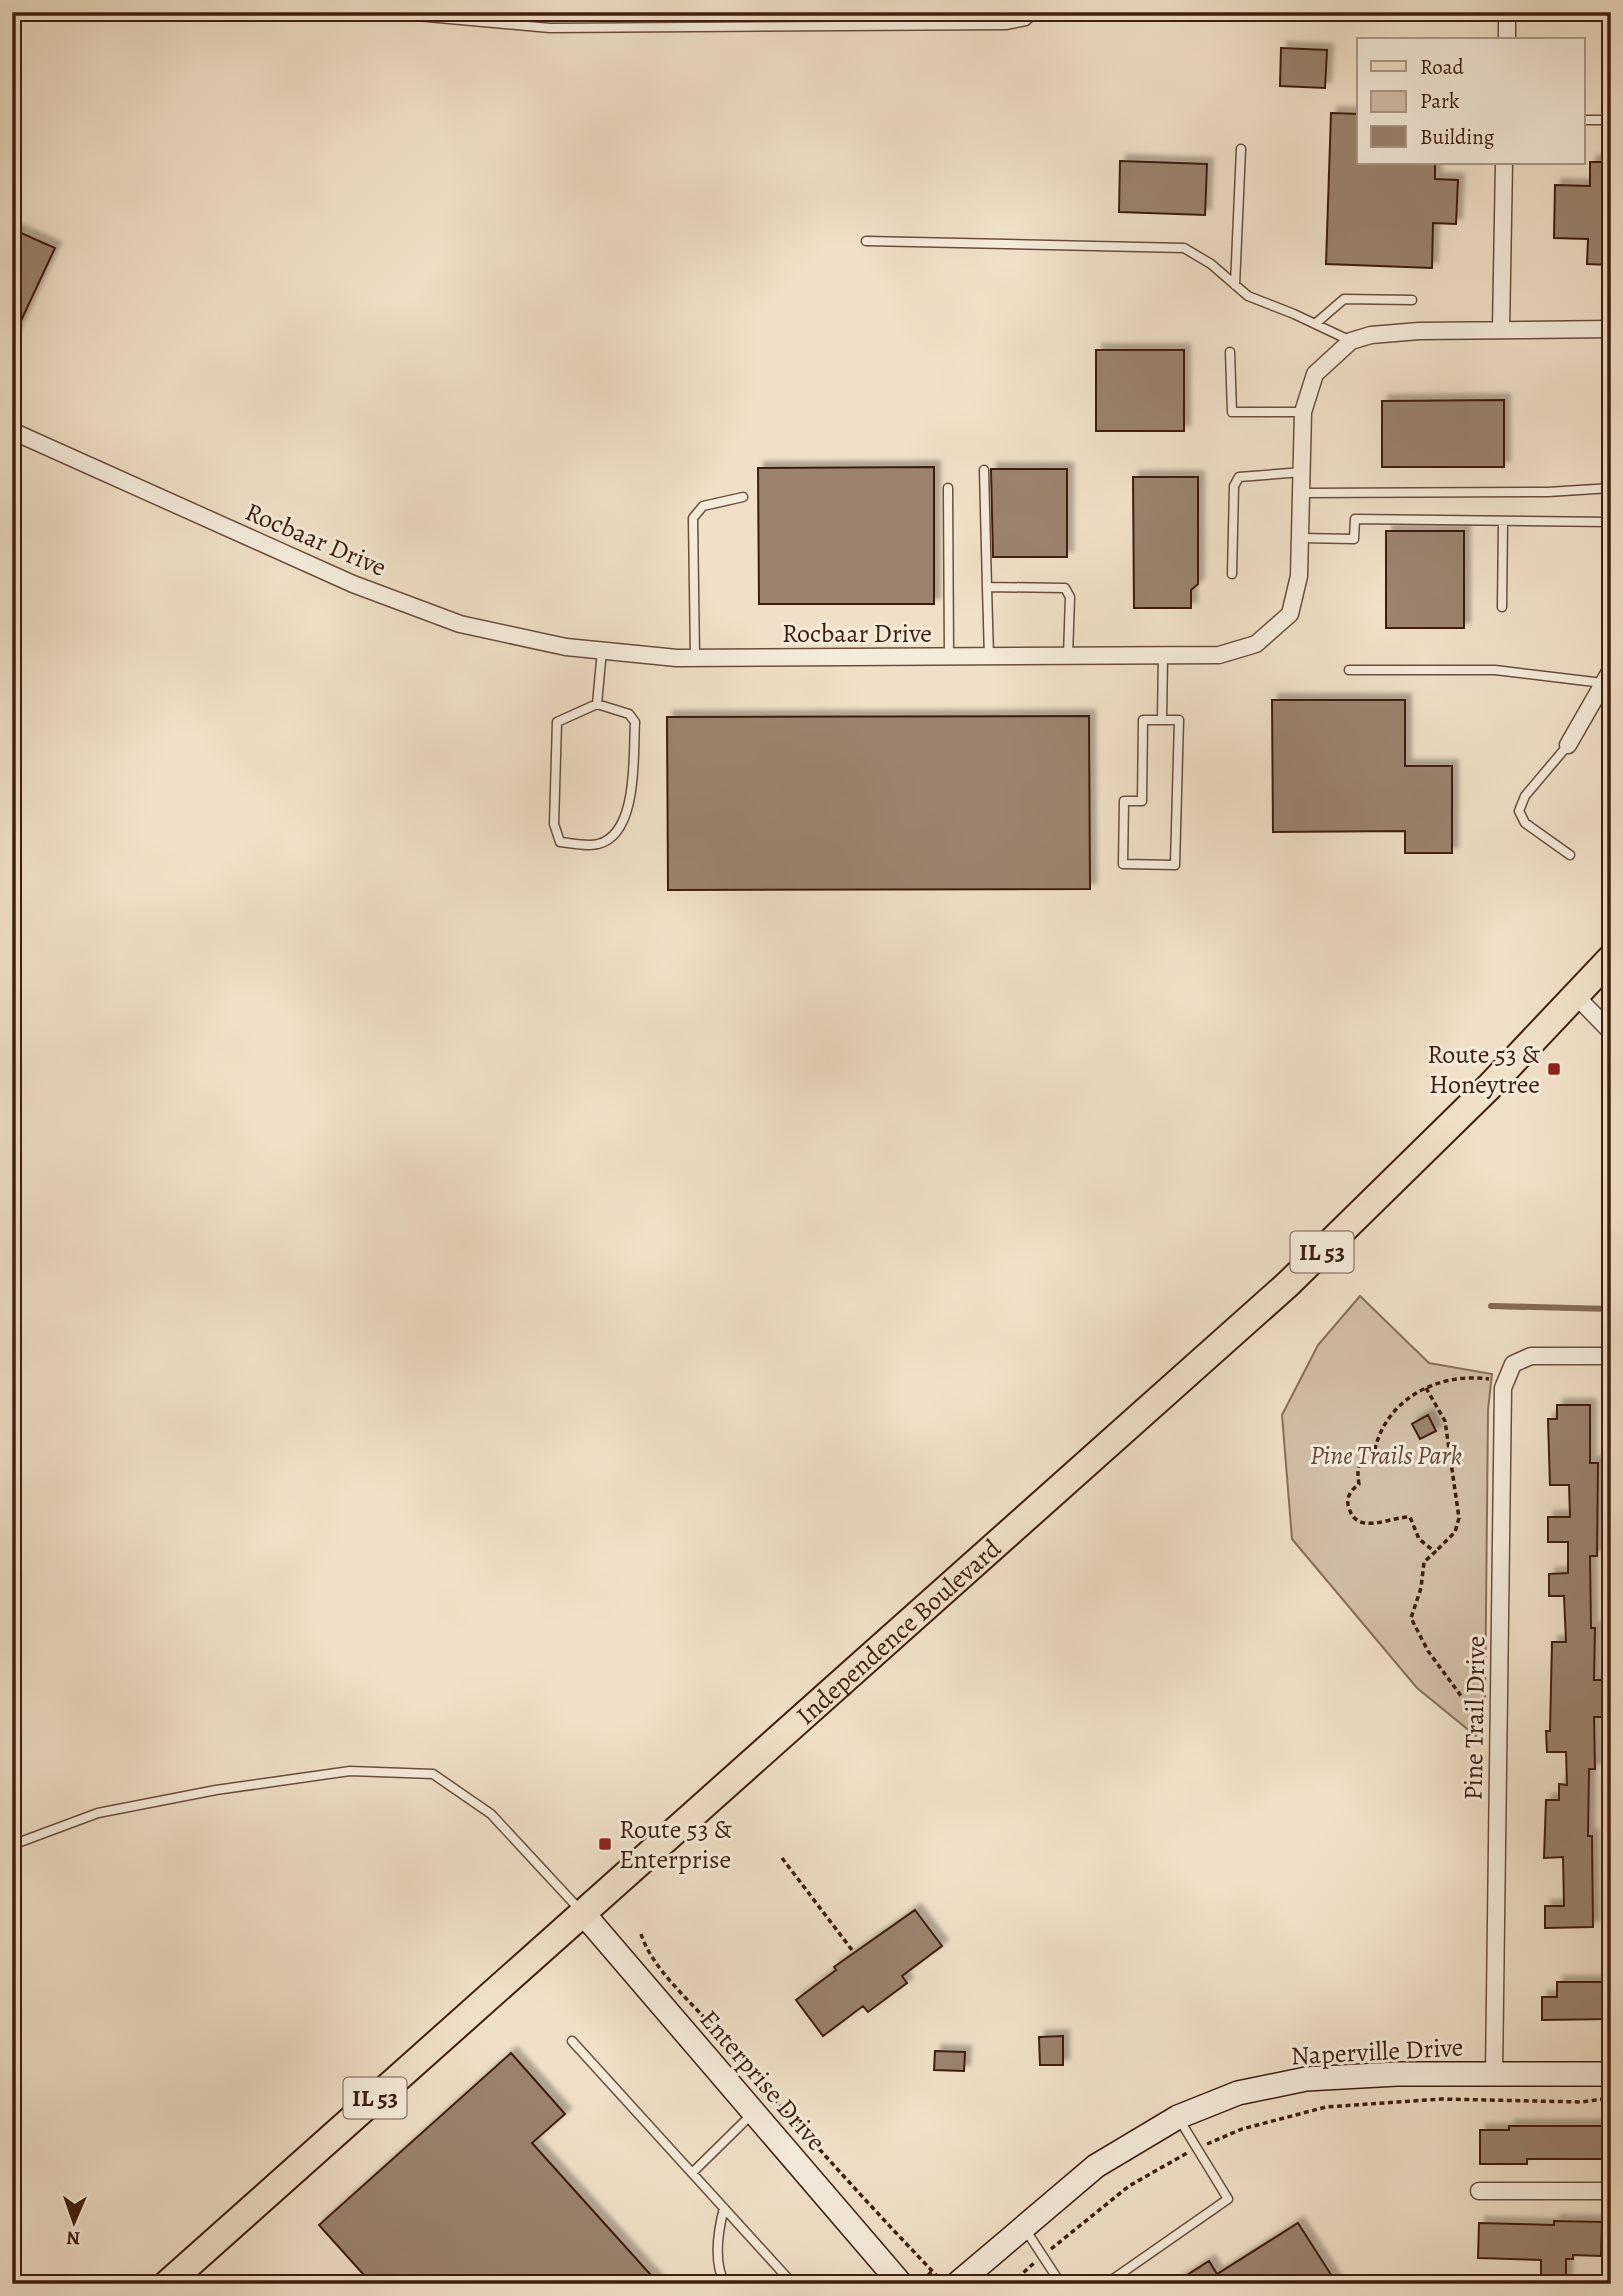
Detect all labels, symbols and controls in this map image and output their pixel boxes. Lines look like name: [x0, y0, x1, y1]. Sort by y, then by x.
legend: [1357, 38, 1584, 164]
text: Road: [1420, 53, 1464, 81]
text: Park: [1420, 87, 1460, 115]
text: Building: [1420, 123, 1495, 151]
street label: Rocbaar Drive: [240, 494, 392, 585]
street label: Rocbaar Drive: [782, 616, 932, 651]
place label: Route 53 & Honeytree: [1427, 1037, 1541, 1102]
marker: Route 53 & Honeytree: [1546, 1061, 1562, 1077]
road number: IL 53: [1290, 1232, 1354, 1272]
park label: Pine Trails Park: [1310, 1438, 1462, 1473]
street label: Independence Boulevard: [789, 1531, 1009, 1733]
street label: Pine Trail Drive: [1456, 1635, 1493, 1801]
place label: Route 53 & Enterprise: [619, 1812, 733, 1877]
marker: Route 53 & Enterprise: [597, 1836, 613, 1852]
street label: Enterprise Drive: [692, 2003, 833, 2158]
street label: Naperville Drive: [1290, 2030, 1464, 2073]
road number: IL 53: [344, 2078, 406, 2118]
north arrow: [38, 2188, 108, 2258]
text: N: [66, 2225, 81, 2251]

